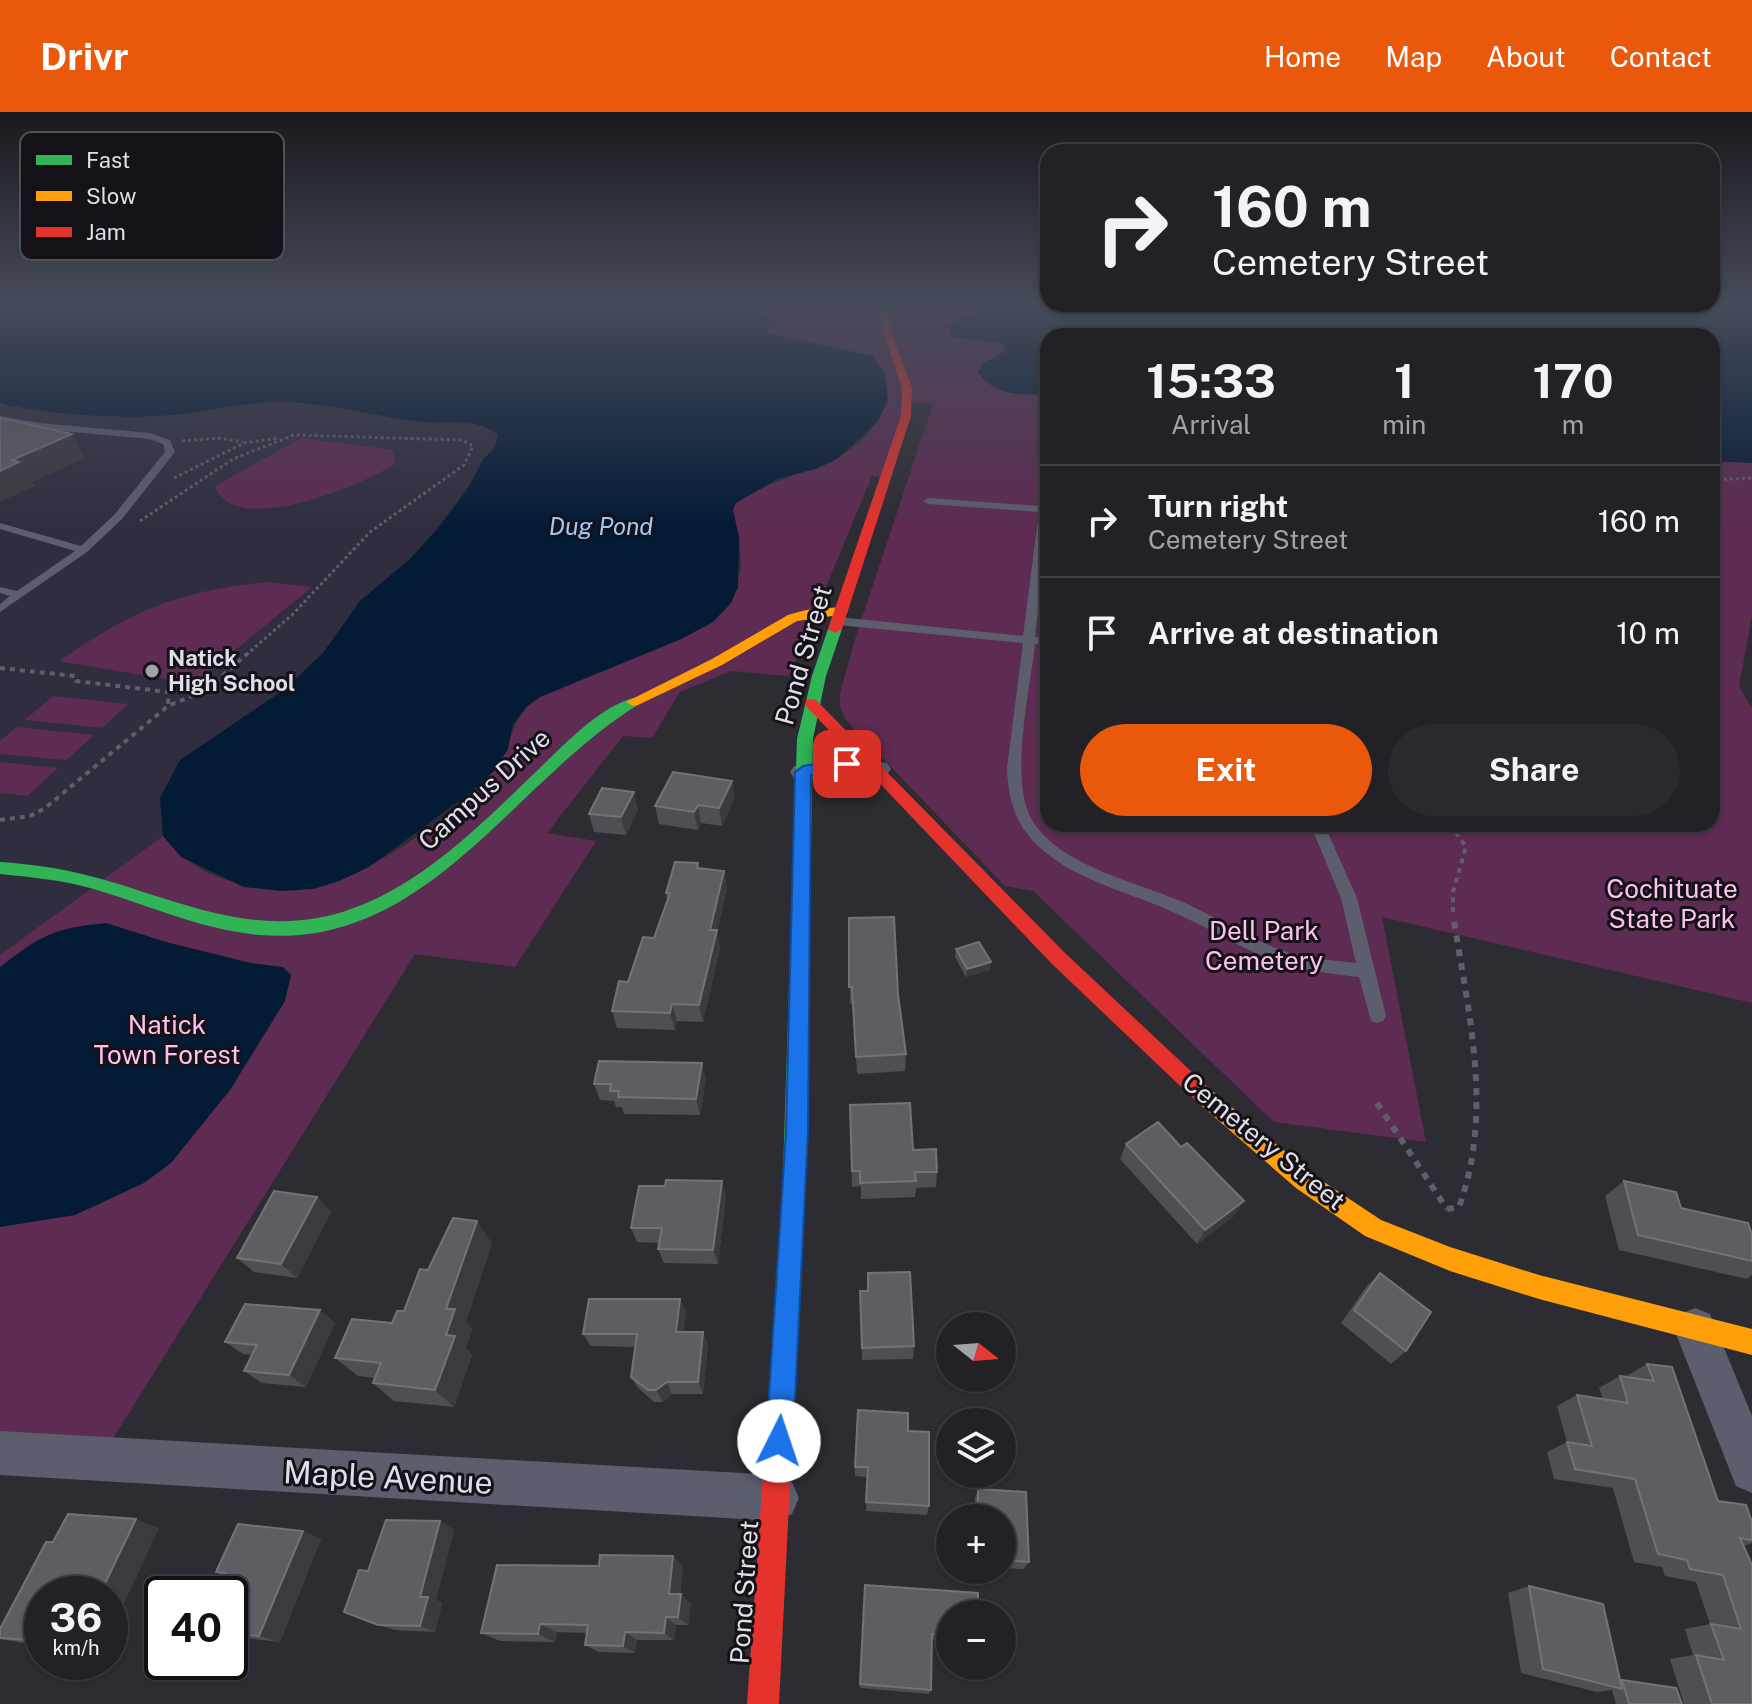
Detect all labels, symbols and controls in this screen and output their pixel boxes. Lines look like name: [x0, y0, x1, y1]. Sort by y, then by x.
text: Drivr: [40, 34, 129, 79]
text: Home: [1264, 40, 1341, 73]
text: Map: [1385, 40, 1442, 73]
text: About: [1486, 40, 1566, 73]
text: Contact: [1610, 40, 1712, 73]
legend: [20, 132, 284, 260]
text: Fast: [86, 147, 130, 173]
text: 160 m: [1212, 174, 1372, 240]
icon: right: [1080, 176, 1184, 280]
text: Slow: [86, 183, 136, 209]
text: Jam: [86, 219, 126, 245]
text: Cemetery Street: [1212, 241, 1489, 283]
text: 15:33: [1146, 352, 1276, 409]
text: 1: [1394, 352, 1415, 409]
text: 170: [1533, 352, 1614, 409]
text: Arrival: [1171, 409, 1251, 440]
text: min: [1382, 409, 1426, 440]
text: m: [1562, 409, 1584, 440]
text: Turn right: [1148, 488, 1288, 524]
icon: right: [1080, 499, 1124, 543]
text: 160 m: [1598, 503, 1680, 539]
water label: Dug Pond: [549, 512, 653, 540]
text: Cemetery Street: [1148, 524, 1348, 555]
street label: Pond Street: [768, 582, 838, 728]
icon: arrive: [1080, 611, 1124, 655]
text: Arrive at destination: [1148, 615, 1439, 651]
text: 10 m: [1616, 615, 1680, 651]
place label: Natick High School: [168, 645, 295, 696]
marker: Natick High School: [143, 662, 161, 680]
street label: Campus Drive: [412, 722, 556, 856]
button: Exit: [1080, 724, 1372, 816]
button: Share: [1388, 724, 1680, 816]
pin: [813, 730, 881, 798]
icon: arrive: [825, 742, 869, 786]
park label: Cochituate State Park: [1606, 873, 1738, 934]
park label: Dell Park Cemetery: [1205, 915, 1323, 976]
park label: Natick Town Forest: [93, 1009, 241, 1070]
street label: Cemetery Street: [1176, 1066, 1352, 1216]
north arrow: [936, 1312, 1016, 1392]
map controls: [936, 1312, 1016, 1680]
position arrow: [737, 1399, 821, 1483]
button: layers: [936, 1408, 1016, 1488]
street label: Maple Avenue: [282, 1453, 494, 1501]
button: +: [936, 1504, 1016, 1584]
street label: Pond Street: [724, 1519, 764, 1665]
speed limit sign: 40: [144, 1576, 248, 1680]
text: 36: [50, 1594, 102, 1641]
button: −: [936, 1600, 1016, 1680]
text: km/h: [52, 1636, 100, 1660]

